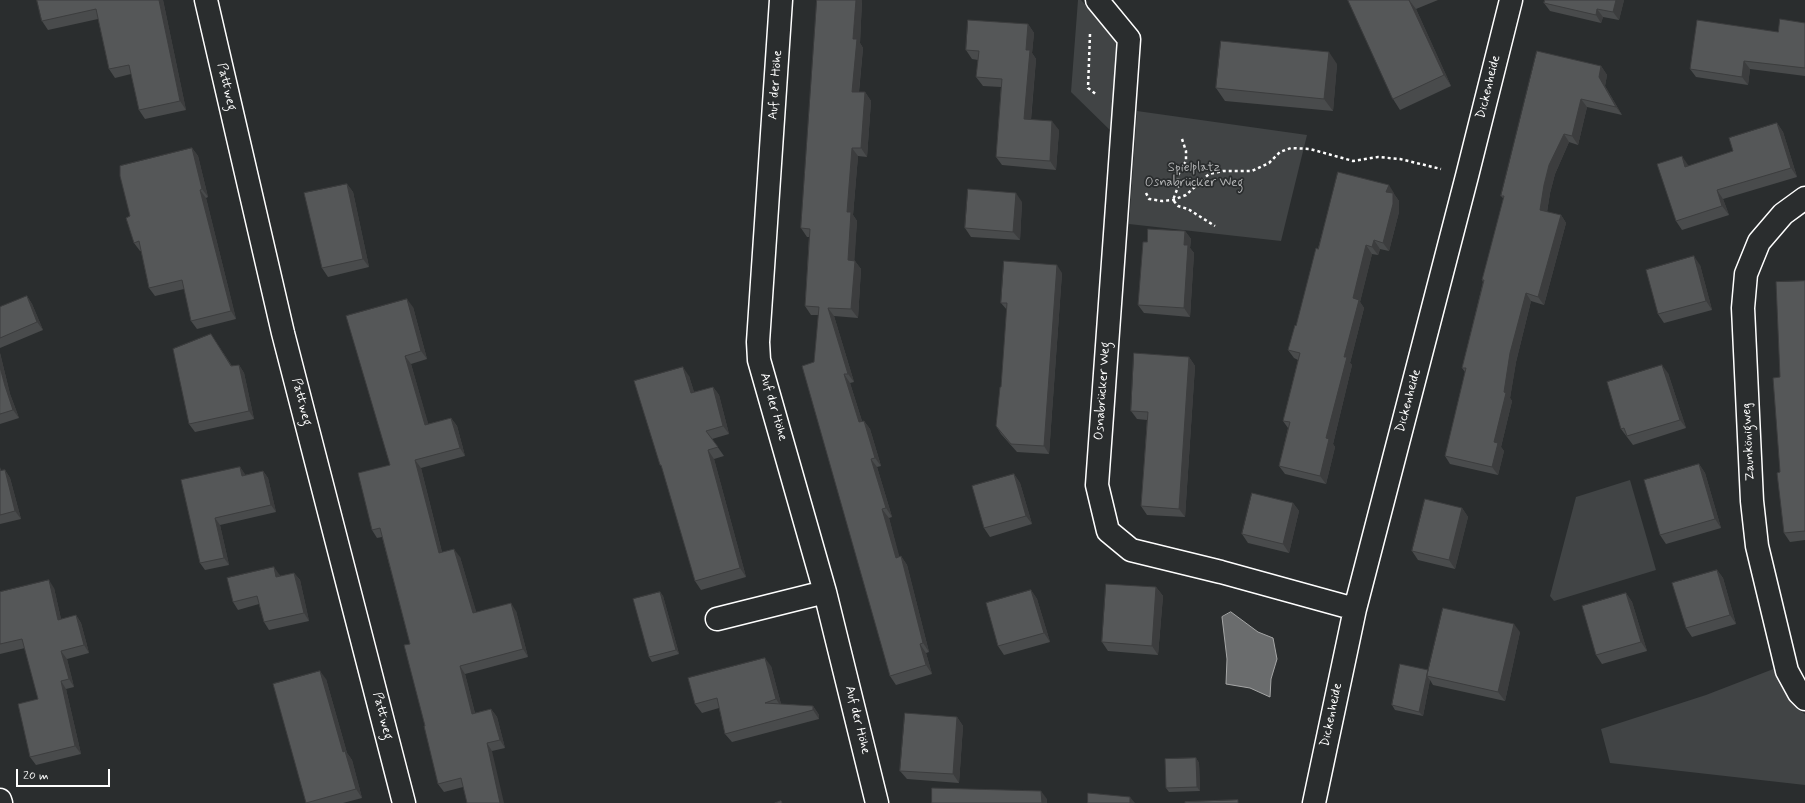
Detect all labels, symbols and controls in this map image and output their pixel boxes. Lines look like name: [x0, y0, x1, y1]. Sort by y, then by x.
street label: Auf der Höhe: [766, 50, 786, 120]
street label: Dickenheide: [1474, 54, 1504, 120]
street label: Pattweg: [213, 62, 239, 112]
park label: Spielplatz Osnabrücker Weg: [1145, 160, 1243, 191]
street label: Osnabrücker Weg: [1092, 341, 1114, 441]
street label: Dickenheide: [1393, 368, 1425, 434]
street label: Auf der Höhe: [756, 371, 790, 443]
street label: Pattweg: [288, 377, 314, 427]
street label: Zaunkönigweg: [1739, 403, 1759, 481]
street label: Dickenheide: [1318, 682, 1346, 748]
street label: Auf der Höhe: [841, 684, 873, 756]
street label: Pattweg: [369, 691, 395, 741]
scale bar: [18, 761, 112, 787]
text: 20 m: [23, 768, 49, 784]

